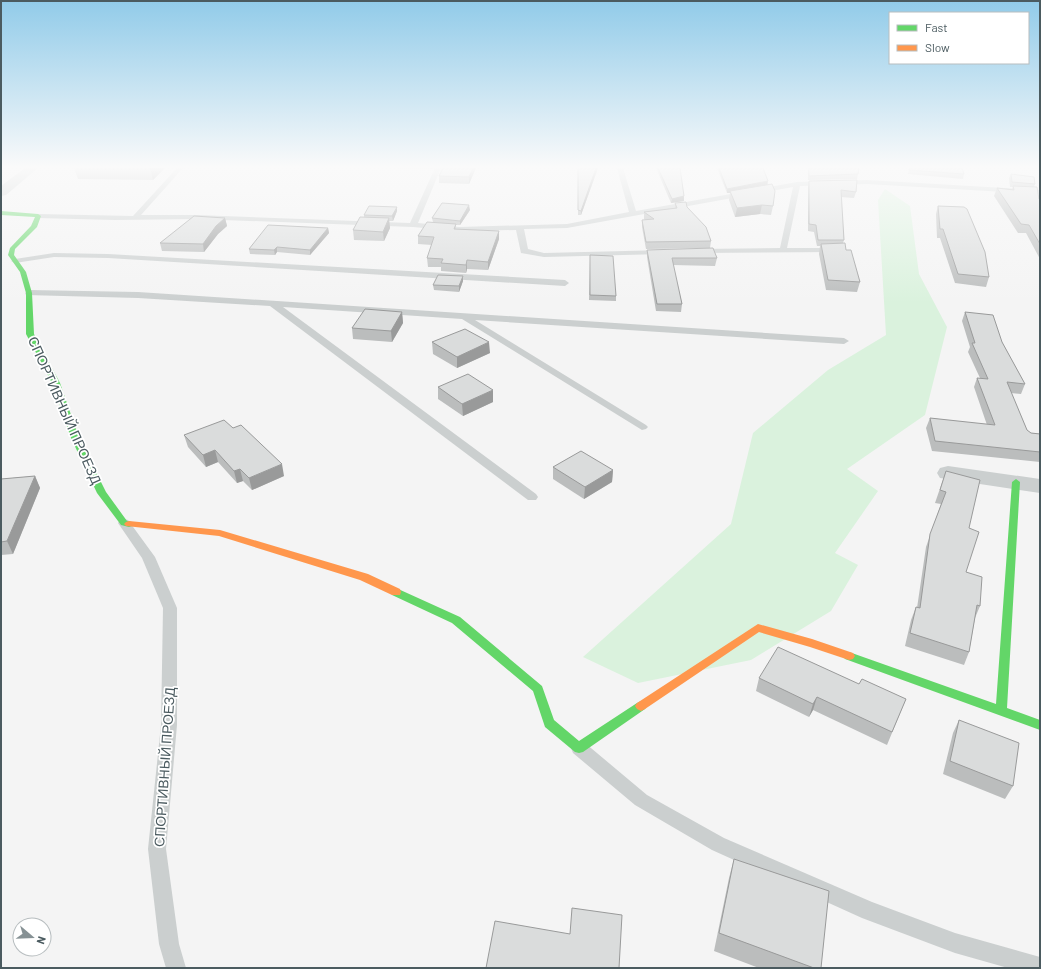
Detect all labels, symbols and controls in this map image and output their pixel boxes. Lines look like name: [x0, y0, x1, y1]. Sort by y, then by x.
legend: [889, 12, 1029, 64]
text: Fast: [925, 20, 948, 34]
text: Slow: [925, 40, 950, 54]
street label: СПОРТИВНЫЙ ПРОЕЗД: [25, 333, 106, 487]
street label: СПОРТИВНЫЙ ПРОЕЗД: [150, 686, 178, 847]
north arrow: [12, 917, 52, 957]
text: N: [35, 935, 49, 946]

